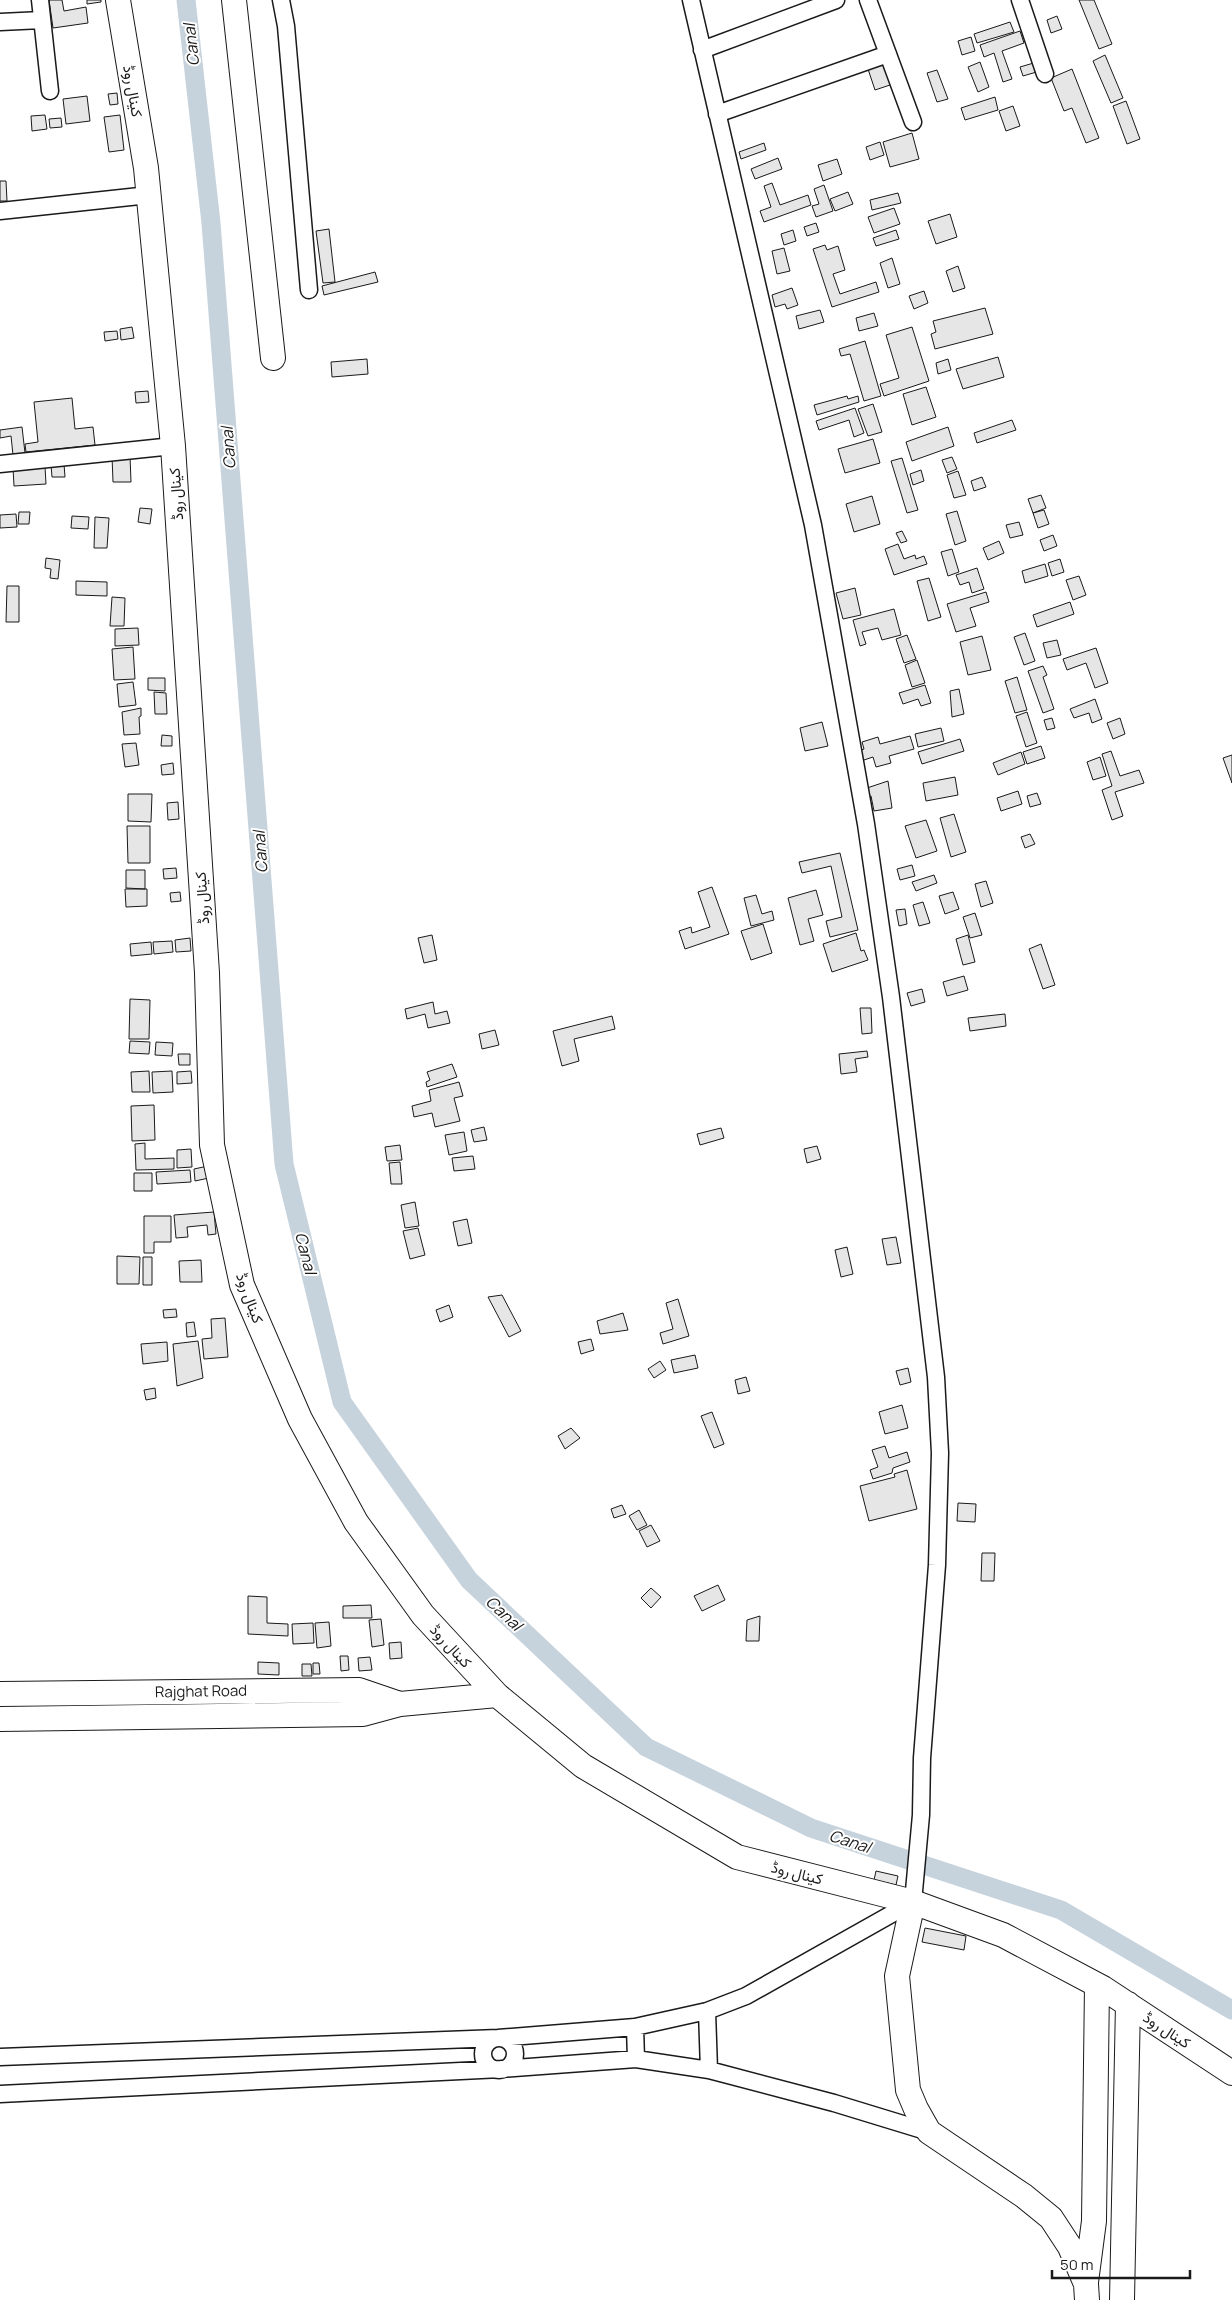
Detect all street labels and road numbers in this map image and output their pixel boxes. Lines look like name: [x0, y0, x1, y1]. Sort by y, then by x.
street label: کینال روڈ: [118, 63, 148, 119]
street label: کینال روڈ: [164, 467, 188, 521]
street label: کینال روڈ: [190, 871, 214, 925]
street label: کینال روڈ: [231, 1270, 269, 1327]
street label: کینال روڈ: [425, 1620, 477, 1673]
street label: Rajghat Road: [155, 1680, 247, 1702]
street label: کینال روڈ: [769, 1856, 825, 1890]
street label: کینال روڈ: [1139, 2007, 1195, 2053]

